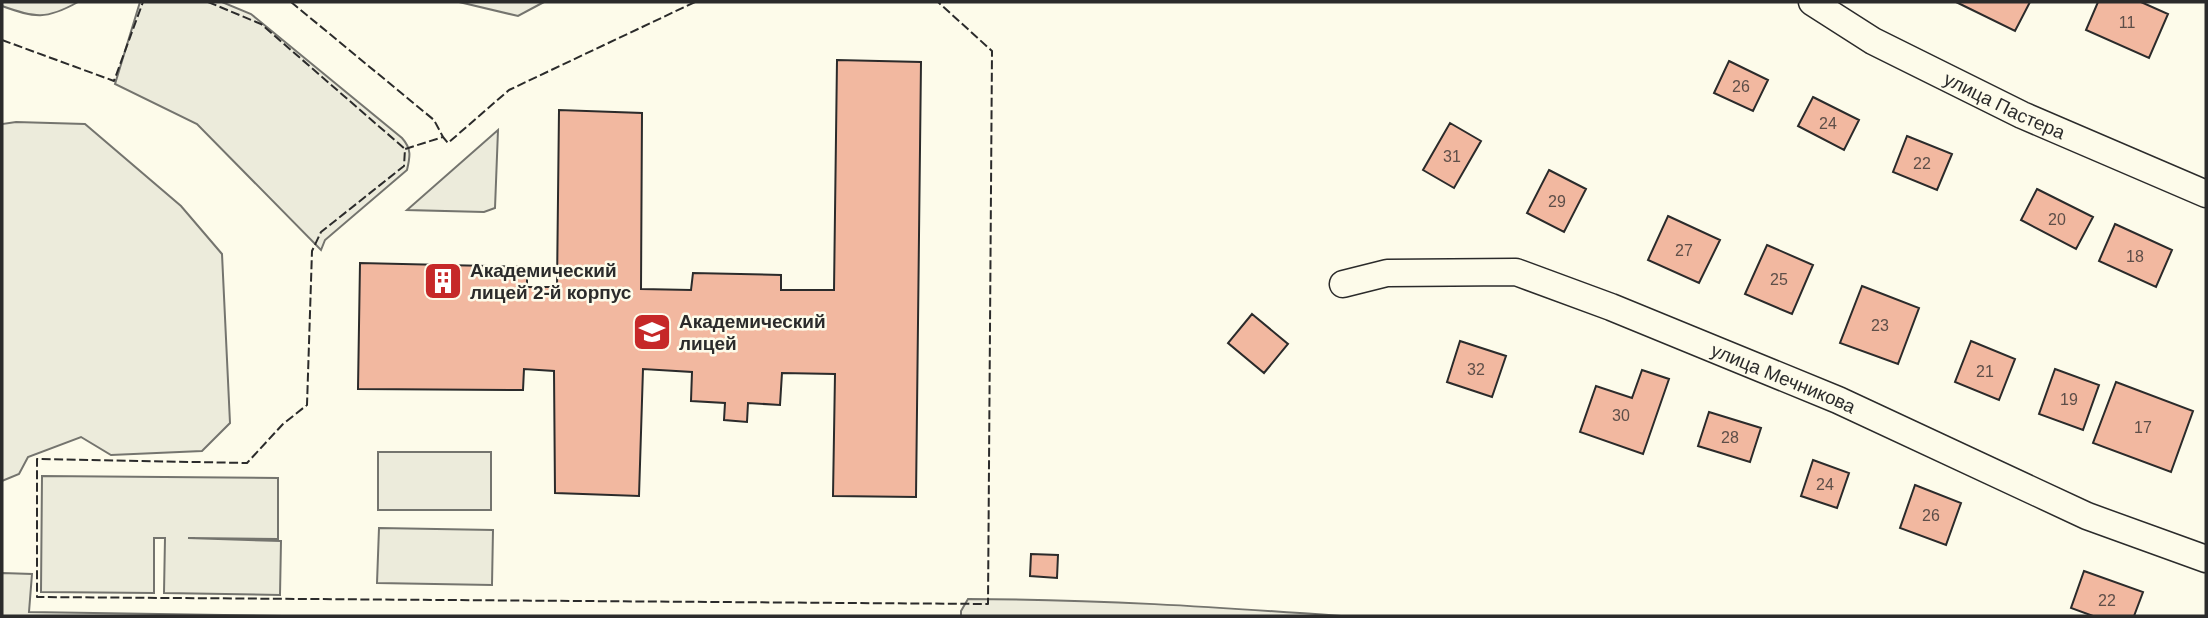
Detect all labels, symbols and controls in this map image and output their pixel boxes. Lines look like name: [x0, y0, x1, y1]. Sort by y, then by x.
house number: 11: [2119, 14, 2135, 31]
street label: улица Пастера: [1941, 68, 2069, 143]
house number: 26: [1732, 78, 1750, 95]
house number: 24: [1819, 115, 1837, 132]
house number: 31: [1443, 148, 1461, 165]
house number: 22: [1913, 155, 1931, 172]
house number: 29: [1548, 193, 1566, 210]
house number: 20: [2048, 211, 2066, 228]
house number: 27: [1675, 242, 1693, 259]
house number: 18: [2126, 248, 2144, 265]
building icon: Академический лицей 2-й корпус: [422, 260, 464, 302]
place label: Академический лицей 2-й корпус: [470, 260, 632, 303]
house number: 25: [1770, 271, 1788, 288]
school or university icon: Академический лицей: [631, 311, 673, 353]
place label: Академический лицей: [679, 311, 826, 354]
house number: 23: [1871, 317, 1889, 334]
street label: улица Мечникова: [1708, 339, 1859, 418]
house number: 32: [1467, 361, 1485, 378]
house number: 21: [1976, 363, 1994, 380]
house number: 19: [2060, 391, 2078, 408]
house number: 30: [1612, 407, 1630, 424]
house number: 17: [2134, 419, 2152, 436]
house number: 28: [1721, 429, 1739, 446]
house number: 24: [1816, 476, 1834, 493]
house number: 26: [1922, 507, 1940, 524]
house number: 22: [2098, 592, 2116, 609]

